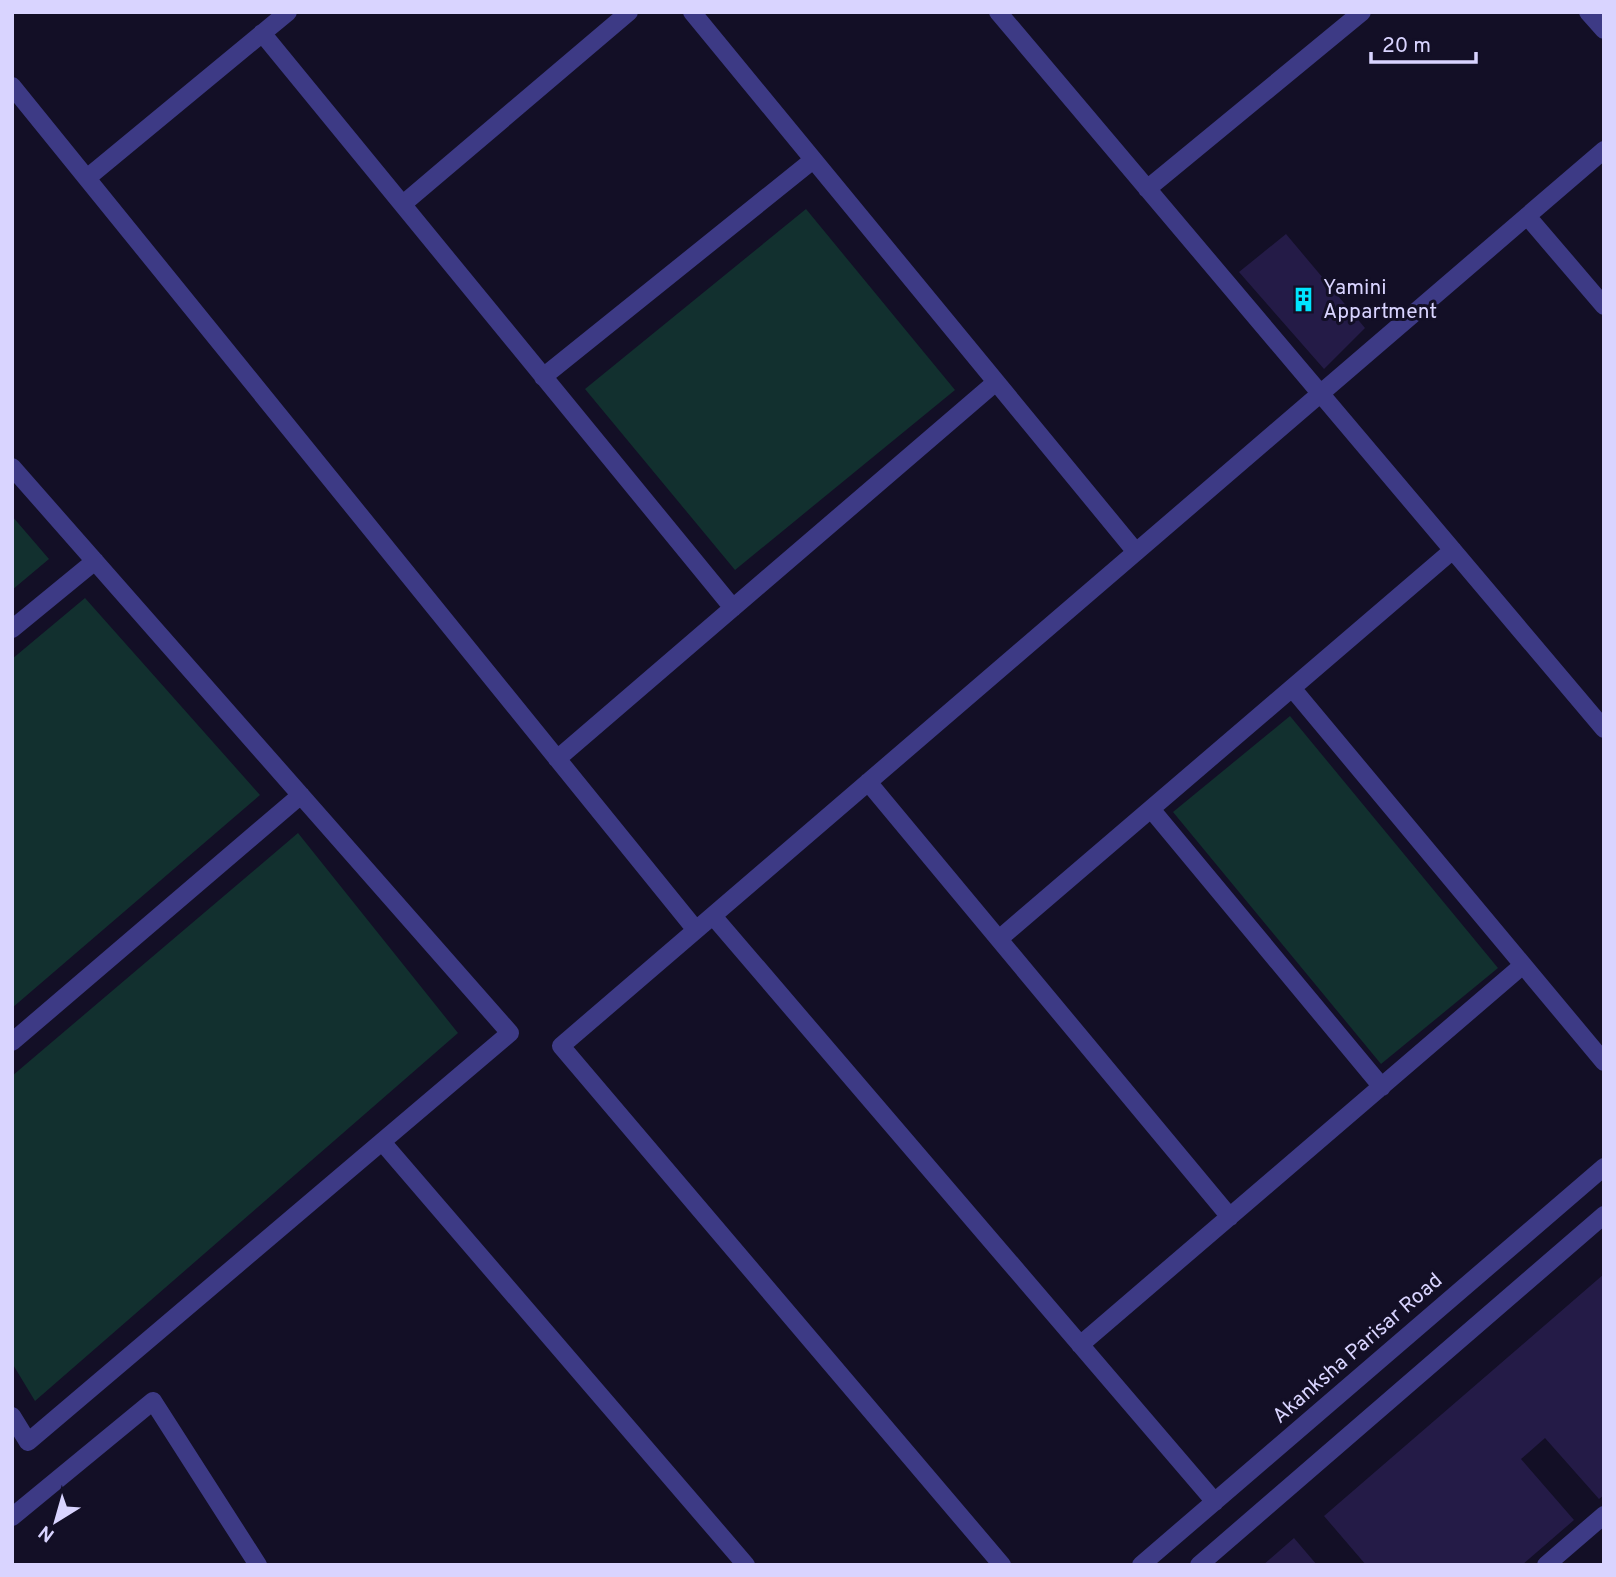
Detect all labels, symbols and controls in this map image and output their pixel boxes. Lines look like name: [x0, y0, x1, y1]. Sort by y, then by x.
scale bar: [1371, 21, 1476, 65]
text: 20 m: [1382, 33, 1431, 60]
place label: Yamini Appartment: [1323, 275, 1437, 326]
building icon: Yamini Appartment: [1289, 286, 1317, 314]
street label: Akanksha Parisar Road: [1267, 1268, 1449, 1430]
north arrow: [21, 1486, 91, 1556]
text: N: [34, 1519, 60, 1547]

